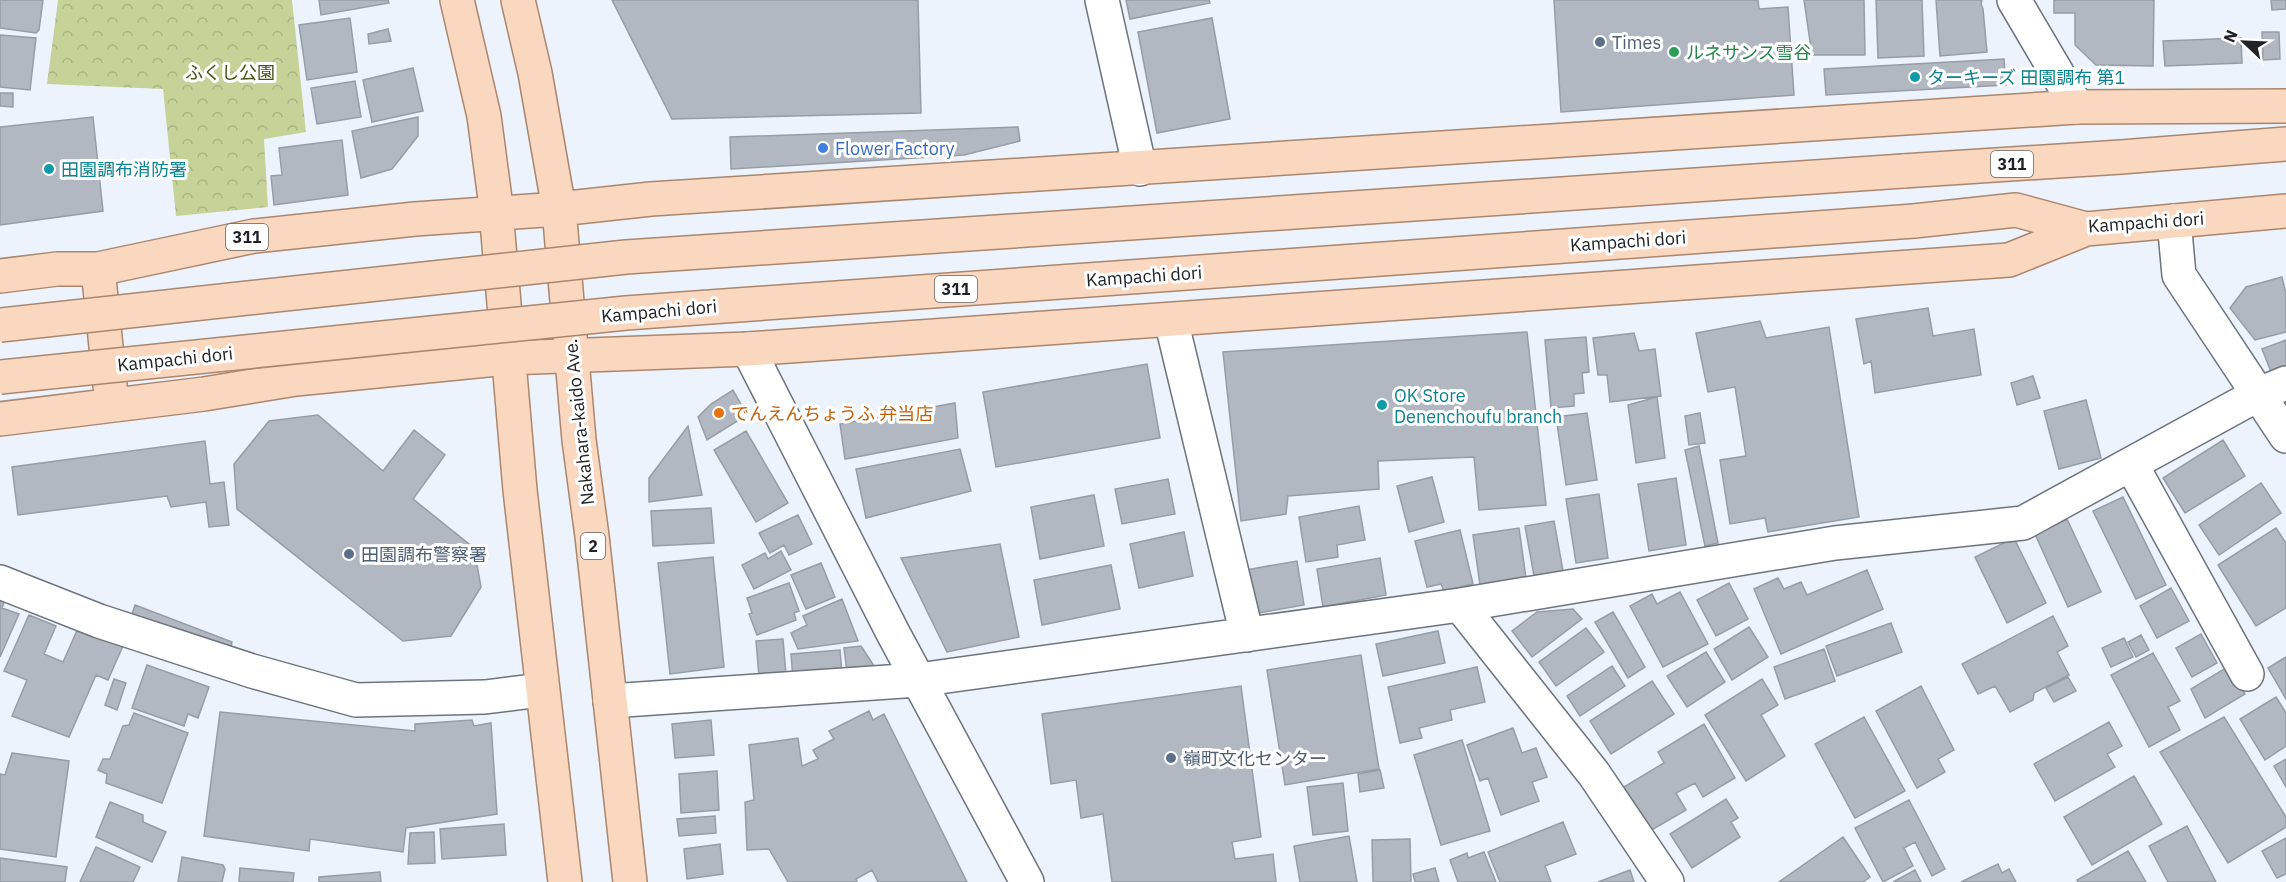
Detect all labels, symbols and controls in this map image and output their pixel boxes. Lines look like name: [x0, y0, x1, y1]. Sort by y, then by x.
north arrow: [2214, 12, 2274, 72]
text: N: [2219, 27, 2242, 45]
place label: Times: [1612, 31, 1661, 54]
marker: Times: [1593, 35, 1607, 49]
place label: ルネサンス雪谷: [1686, 41, 1812, 64]
marker: ルネサンス雪谷: [1667, 45, 1681, 59]
park label: ふくし公園: [185, 61, 275, 84]
place label: ターキーズ 田園調布 第1: [1927, 66, 2125, 89]
marker: ターキーズ 田園調布 第1: [1908, 70, 1922, 84]
place label: Flower Factory: [835, 137, 955, 160]
marker: Flower Factory: [816, 141, 830, 155]
road number: 311: [1991, 151, 2033, 177]
place label: 田園調布消防署: [61, 158, 187, 181]
marker: 田園調布消防署: [42, 162, 56, 176]
street label: Kampachi dori: [2087, 206, 2205, 238]
road number: 311: [226, 224, 268, 250]
street label: Kampachi dori: [1569, 225, 1687, 257]
street label: Kampachi dori: [1085, 260, 1203, 292]
road number: 311: [935, 276, 977, 302]
street label: Kampachi dori: [600, 294, 718, 328]
street label: Nakahara-kaido Ave.: [559, 338, 599, 506]
street label: Kampachi dori: [116, 341, 234, 377]
place label: OK Store Denenchoufu branch: [1394, 384, 1562, 428]
marker: OK Store Denenchoufu branch: [1375, 398, 1389, 412]
place label: でんえんちょうふ 弁当店: [731, 402, 933, 425]
marker: でんえんちょうふ 弁当店: [712, 406, 726, 420]
road number: 2: [581, 533, 605, 559]
place label: 田園調布警察署: [361, 543, 487, 566]
marker: 田園調布警察署: [342, 547, 356, 561]
place label: 嶺町文化センター: [1183, 747, 1327, 770]
marker: 嶺町文化センター: [1164, 751, 1178, 765]

